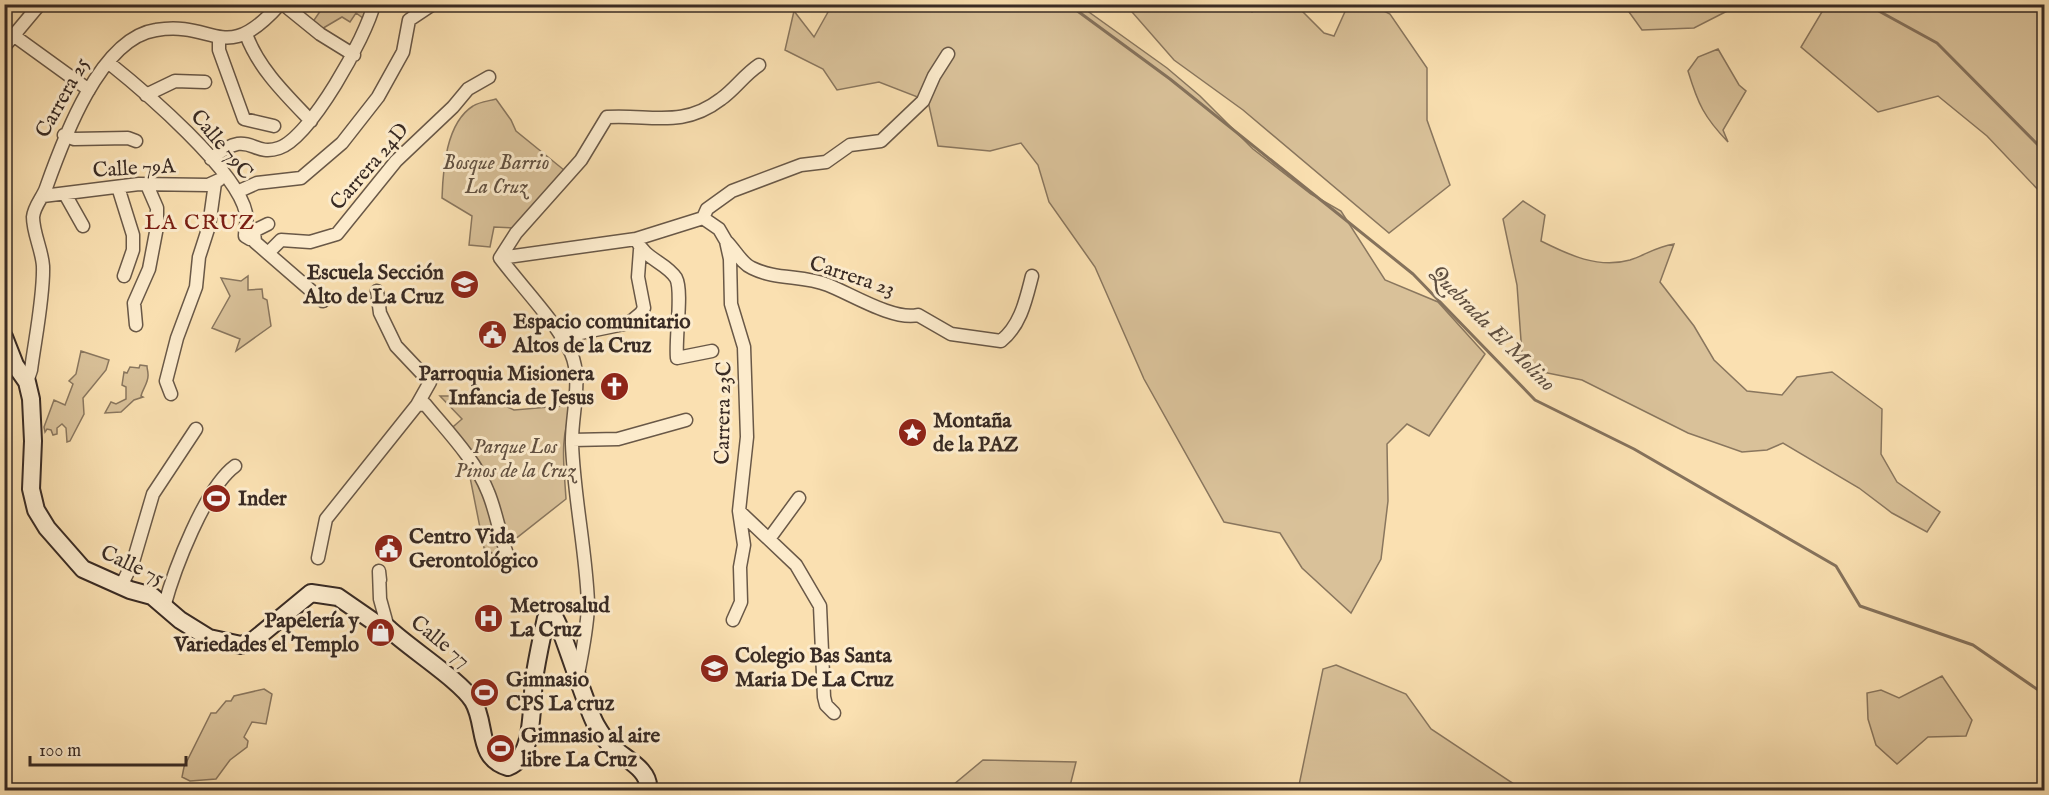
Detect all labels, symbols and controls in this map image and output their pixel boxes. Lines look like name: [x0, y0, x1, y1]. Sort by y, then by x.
street label: Carrera 25: [30, 53, 96, 143]
street label: Calle 79C: [184, 104, 258, 186]
street label: Carrera 24D: [325, 118, 415, 216]
park label: Bosque Barrio La Cruz: [443, 150, 549, 201]
street label: Calle 79A: [92, 153, 177, 185]
district label: LA CRUZ: [144, 209, 256, 237]
street label: Carrera 23: [806, 251, 898, 303]
place label: Escuela Sección Alto de La Cruz: [303, 260, 444, 311]
water label: Quebrada El Molino: [1423, 260, 1561, 398]
school or university icon: Escuela Sección Alto de La Cruz: [449, 269, 481, 301]
place label: Espacio comunitario Altos de la Cruz: [512, 309, 691, 360]
public building icon: Espacio comunitario Altos de la Cruz: [476, 318, 508, 350]
place label: Parroquia Misionera Infancia de Jesus: [419, 361, 595, 412]
street label: Carrera 23C: [710, 361, 738, 465]
church icon: Parroquia Misionera Infancia de Jesus: [599, 370, 631, 402]
place label: Montaña de la PAZ: [933, 408, 1019, 459]
place icon: Montaña de la PAZ: [896, 417, 928, 449]
park label: Parque Los Pinos de la Cruz: [455, 434, 577, 485]
sports icon: Inder: [201, 483, 233, 515]
place label: Inder: [238, 486, 287, 513]
place label: Centro Vida Gerontológico: [409, 524, 539, 575]
public building icon: Centro Vida Gerontológico: [372, 533, 404, 565]
street label: Calle 75: [96, 540, 168, 593]
place label: Metrosalud La Cruz: [510, 593, 610, 644]
hospital icon: Metrosalud La Cruz: [473, 602, 505, 634]
place label: Papelería y Variedades el Templo: [173, 608, 360, 659]
street label: Calle 77: [405, 610, 475, 674]
shop icon: Papelería y Variedades el Templo: [364, 617, 396, 649]
place label: Colegio Bas Santa Maria De La Cruz: [735, 643, 894, 694]
school or university icon: Colegio Bas Santa Maria De La Cruz: [698, 652, 730, 684]
place label: Gimnasio CPS La cruz: [506, 667, 615, 718]
sports icon: Gimnasio CPS La cruz: [469, 676, 501, 708]
place label: Gimnasio al aire libre La Cruz: [520, 723, 660, 774]
scale bar: [30, 729, 186, 767]
sports icon: Gimnasio al aire libre La Cruz: [484, 732, 516, 764]
text: 100 m: [39, 740, 81, 763]

